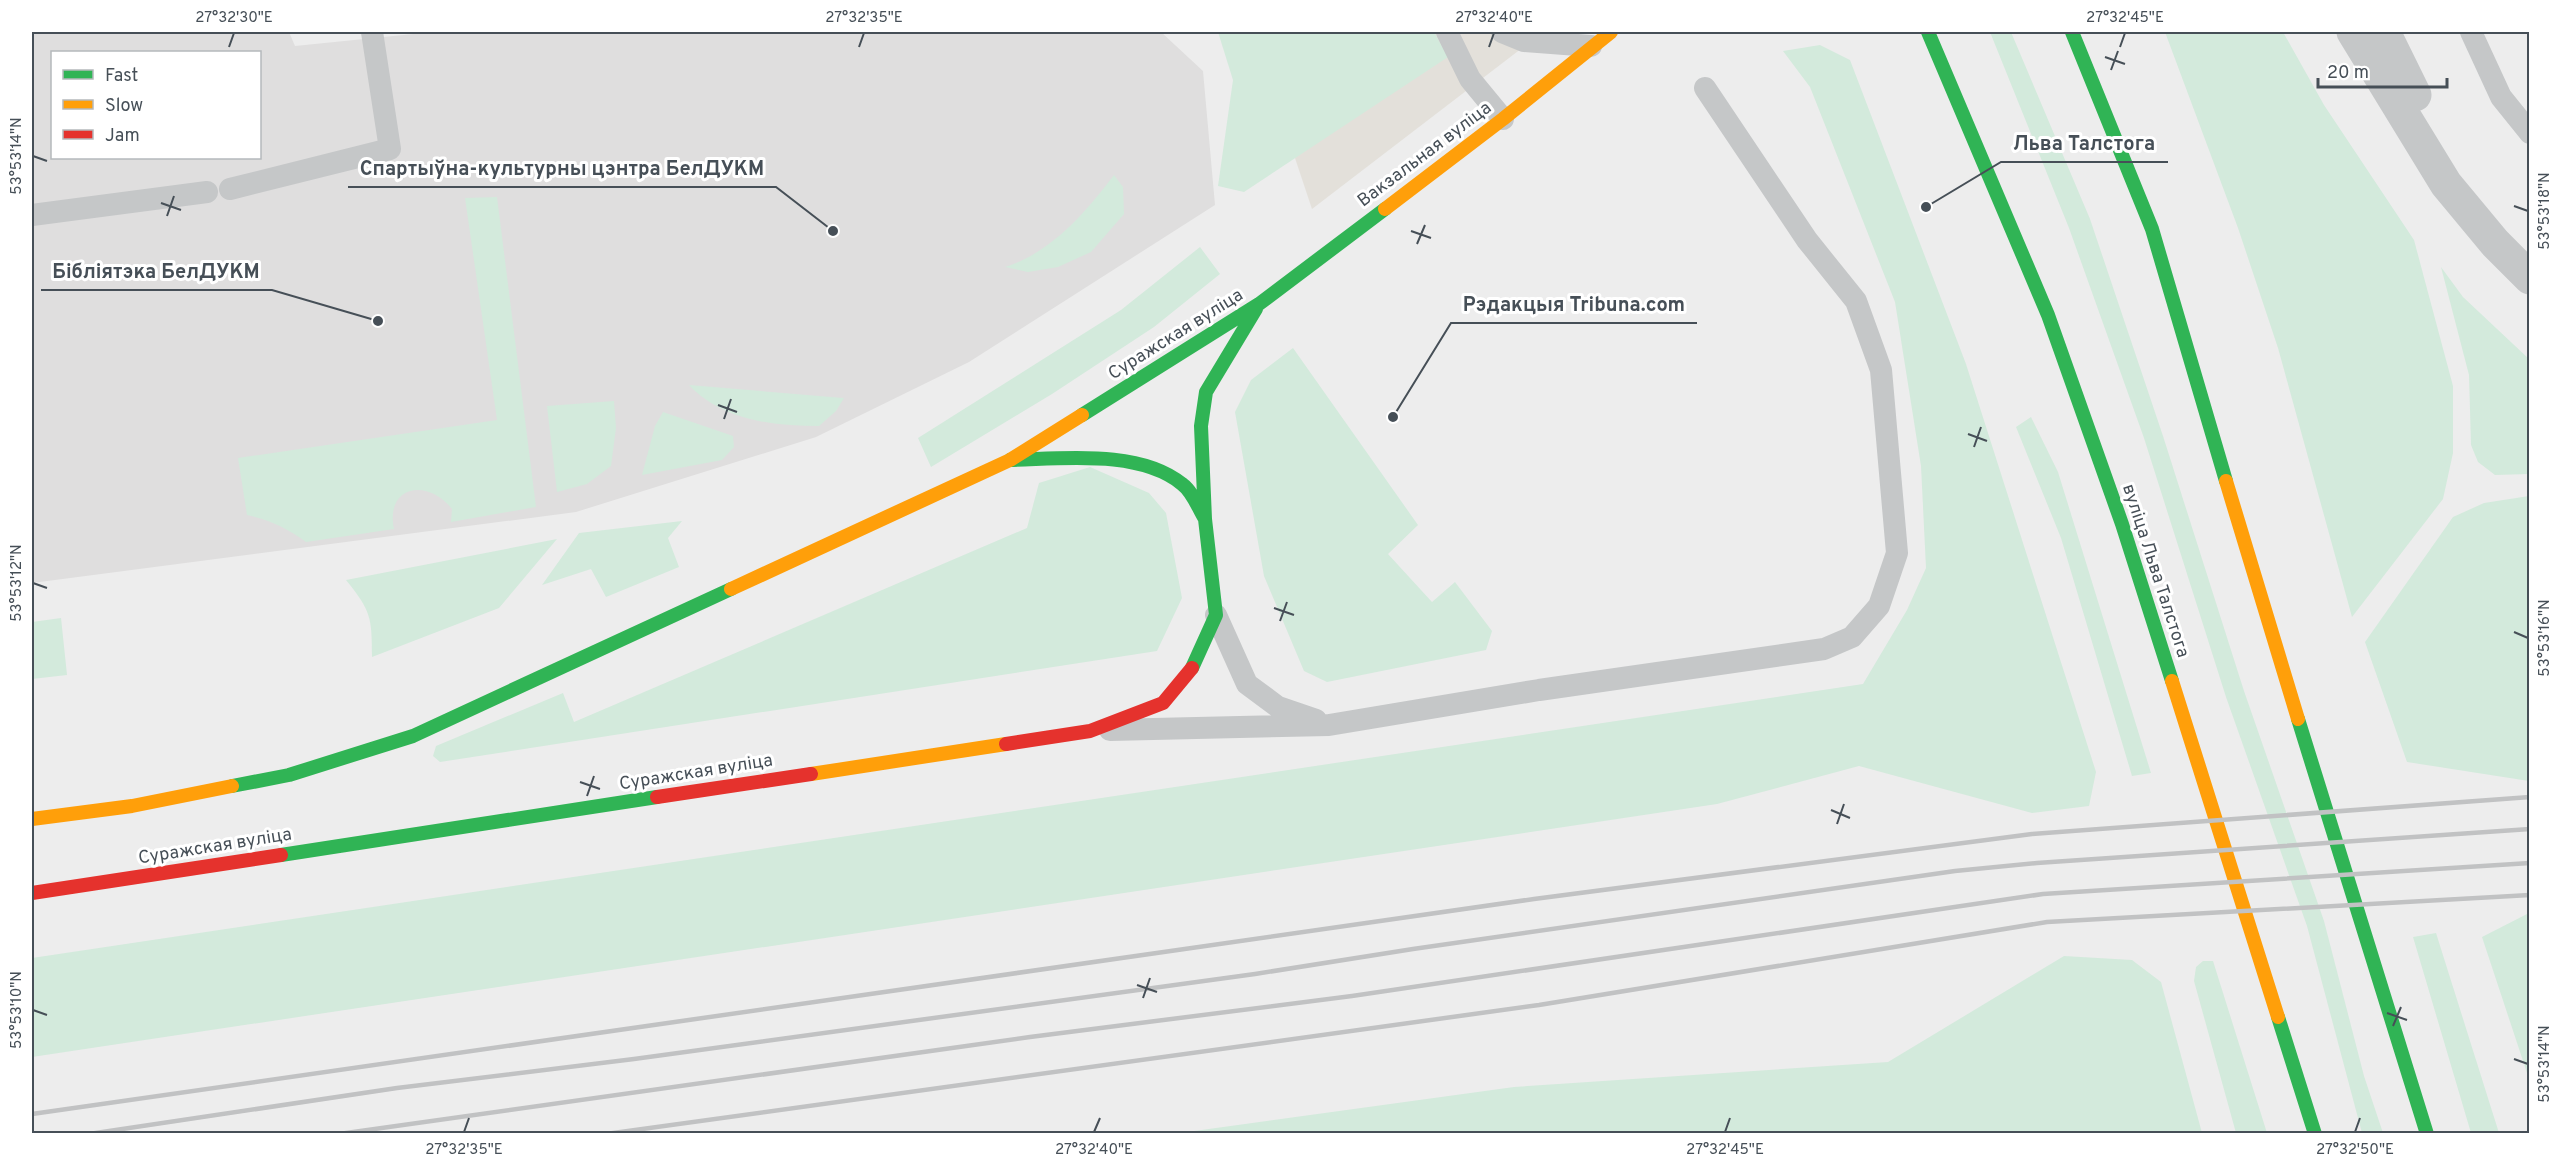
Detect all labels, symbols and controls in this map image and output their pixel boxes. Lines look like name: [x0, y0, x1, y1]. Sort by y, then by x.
text: 27°32'30"E: [195, 9, 273, 28]
text: 27°32'35"E: [825, 9, 903, 28]
text: 27°32'40"E: [1455, 9, 1533, 28]
text: 27°32'45"E: [2086, 9, 2164, 28]
legend: [51, 51, 261, 159]
scale bar: [2318, 51, 2447, 89]
text: 20 m: [2327, 62, 2369, 85]
text: Fast: [105, 65, 138, 88]
text: Slow: [105, 95, 143, 118]
street label: Вакзальная вуліца: [1353, 97, 1497, 213]
text: 53°53'14"N: [8, 117, 27, 195]
callout: Льва Талстога: [2001, 124, 2168, 162]
text: Jam: [105, 125, 140, 148]
text: Льва Талстога: [2013, 132, 2155, 158]
callout: Спартыўна-культурны цэнтра БелДУКМ: [348, 149, 776, 187]
text: Спартыўна-культурны цэнтра БелДУКМ: [360, 157, 764, 183]
text: 53°53'18"N: [2536, 172, 2555, 250]
callout: Бібліятэка БелДУКМ: [41, 252, 272, 290]
text: Бібліятэка БелДУКМ: [52, 260, 260, 286]
street label: Суражская вуліца: [1104, 284, 1248, 386]
callout: Рэдакцыя Tribuna.com: [1451, 285, 1697, 323]
text: Рэдакцыя Tribuna.com: [1463, 293, 1685, 319]
street label: вуліца Льва Талстога: [2116, 481, 2194, 661]
text: 53°53'12"N: [8, 544, 27, 622]
text: 53°53'16"N: [2536, 599, 2555, 677]
street label: Суражская вуліца: [618, 750, 774, 796]
street label: Суражская вуліца: [137, 824, 293, 870]
text: 53°53'10"N: [8, 971, 27, 1049]
text: 53°53'14"N: [2536, 1025, 2555, 1103]
text: 27°32'35"E: [425, 1141, 503, 1160]
text: 27°32'40"E: [1055, 1141, 1133, 1160]
text: 27°32'45"E: [1686, 1141, 1764, 1160]
text: 27°32'50"E: [2316, 1141, 2394, 1160]

